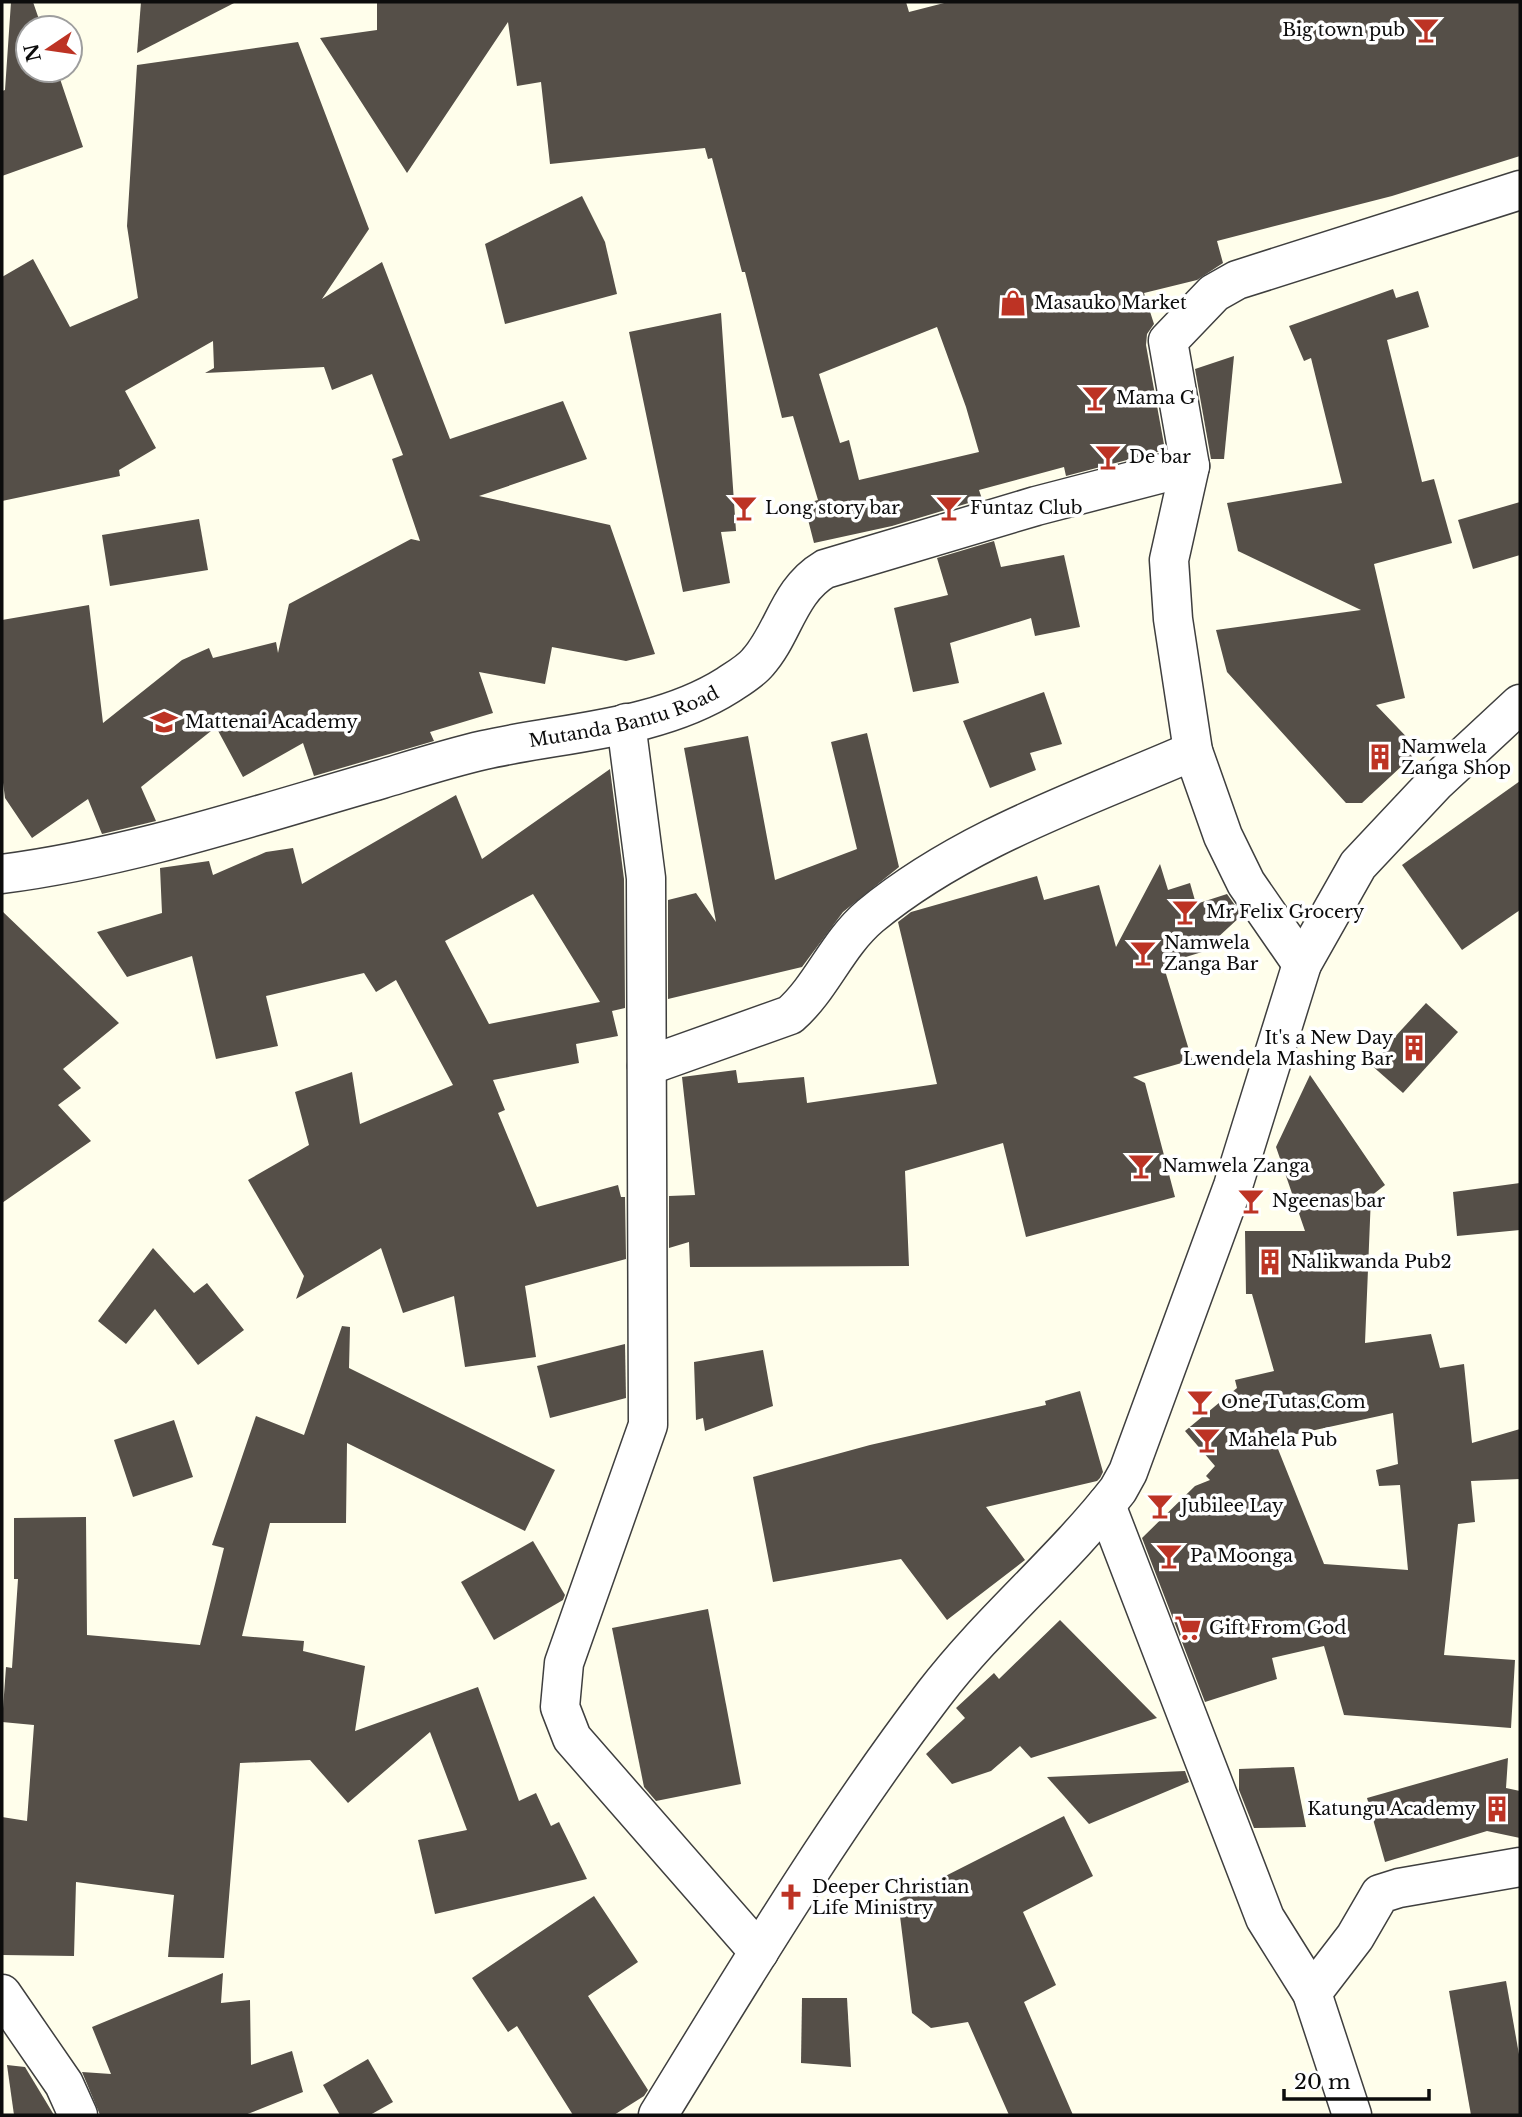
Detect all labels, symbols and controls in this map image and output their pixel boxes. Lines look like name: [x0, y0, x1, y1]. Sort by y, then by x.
north arrow: [14, 14, 84, 84]
bar icon: Big town pub: [1411, 15, 1441, 45]
place label: Big town pub: [1282, 19, 1405, 41]
text: N: [20, 41, 46, 64]
shop icon: Masauko Market: [998, 288, 1028, 318]
place label: Masauko Market: [1034, 292, 1187, 314]
bar icon: Mama G: [1080, 383, 1110, 413]
place label: Mama G: [1116, 387, 1196, 409]
bar icon: De bar: [1093, 442, 1123, 472]
place label: De bar: [1129, 446, 1191, 468]
bar icon: Long story bar: [729, 493, 759, 523]
bar icon: Funtaz Club: [934, 493, 964, 523]
place label: Long story bar: [765, 497, 900, 519]
place label: Funtaz Club: [970, 497, 1083, 519]
street label: Mutanda Bantu Road: [527, 682, 723, 752]
school or university icon: Mattenai Academy: [149, 707, 179, 737]
place label: Mattenai Academy: [185, 711, 358, 733]
place label: Namwela Zanga Shop: [1401, 736, 1511, 779]
building icon: Namwela Zanga Shop: [1365, 742, 1395, 772]
bar icon: Mr Felix Grocery: [1170, 897, 1200, 927]
place label: Mr Felix Grocery: [1206, 901, 1365, 923]
place label: Namwela Zanga Bar: [1164, 932, 1259, 975]
bar icon: Namwela Zanga Bar: [1128, 938, 1158, 968]
place label: It's a New Day Lwendela Mashing Bar: [1183, 1027, 1393, 1070]
building icon: It's a New Day Lwendela Mashing Bar: [1399, 1033, 1429, 1063]
bar icon: Namwela Zanga: [1126, 1151, 1156, 1181]
place label: Namwela Zanga: [1162, 1155, 1310, 1177]
bar icon: Ngeenas bar: [1236, 1186, 1266, 1216]
place label: Ngeenas bar: [1272, 1190, 1385, 1212]
building icon: Nalikwanda Pub2: [1255, 1247, 1285, 1277]
place label: Nalikwanda Pub2: [1291, 1251, 1452, 1273]
bar icon: One Tutas.Com: [1185, 1387, 1215, 1417]
place label: One Tutas.Com: [1221, 1391, 1366, 1413]
bar icon: Mahela Pub: [1192, 1425, 1222, 1455]
place label: Mahela Pub: [1228, 1429, 1337, 1451]
bar icon: Jubilee Lay: [1145, 1491, 1175, 1521]
place label: Jubilee Lay: [1179, 1495, 1284, 1517]
bar icon: Pa Moonga: [1154, 1541, 1184, 1571]
place label: Pa Moonga: [1190, 1545, 1293, 1567]
supermarket icon: Gift From God: [1173, 1613, 1203, 1643]
place label: Gift From God: [1209, 1617, 1346, 1639]
building icon: Katungu Academy: [1482, 1794, 1512, 1824]
place label: Katungu Academy: [1307, 1798, 1476, 1820]
place label: Deeper Christian Life Ministry: [812, 1876, 969, 1919]
church icon: Deeper Christian Life Ministry: [776, 1882, 806, 1912]
scale bar: [1284, 2058, 1429, 2102]
text: 20 m: [1294, 2069, 1351, 2095]

